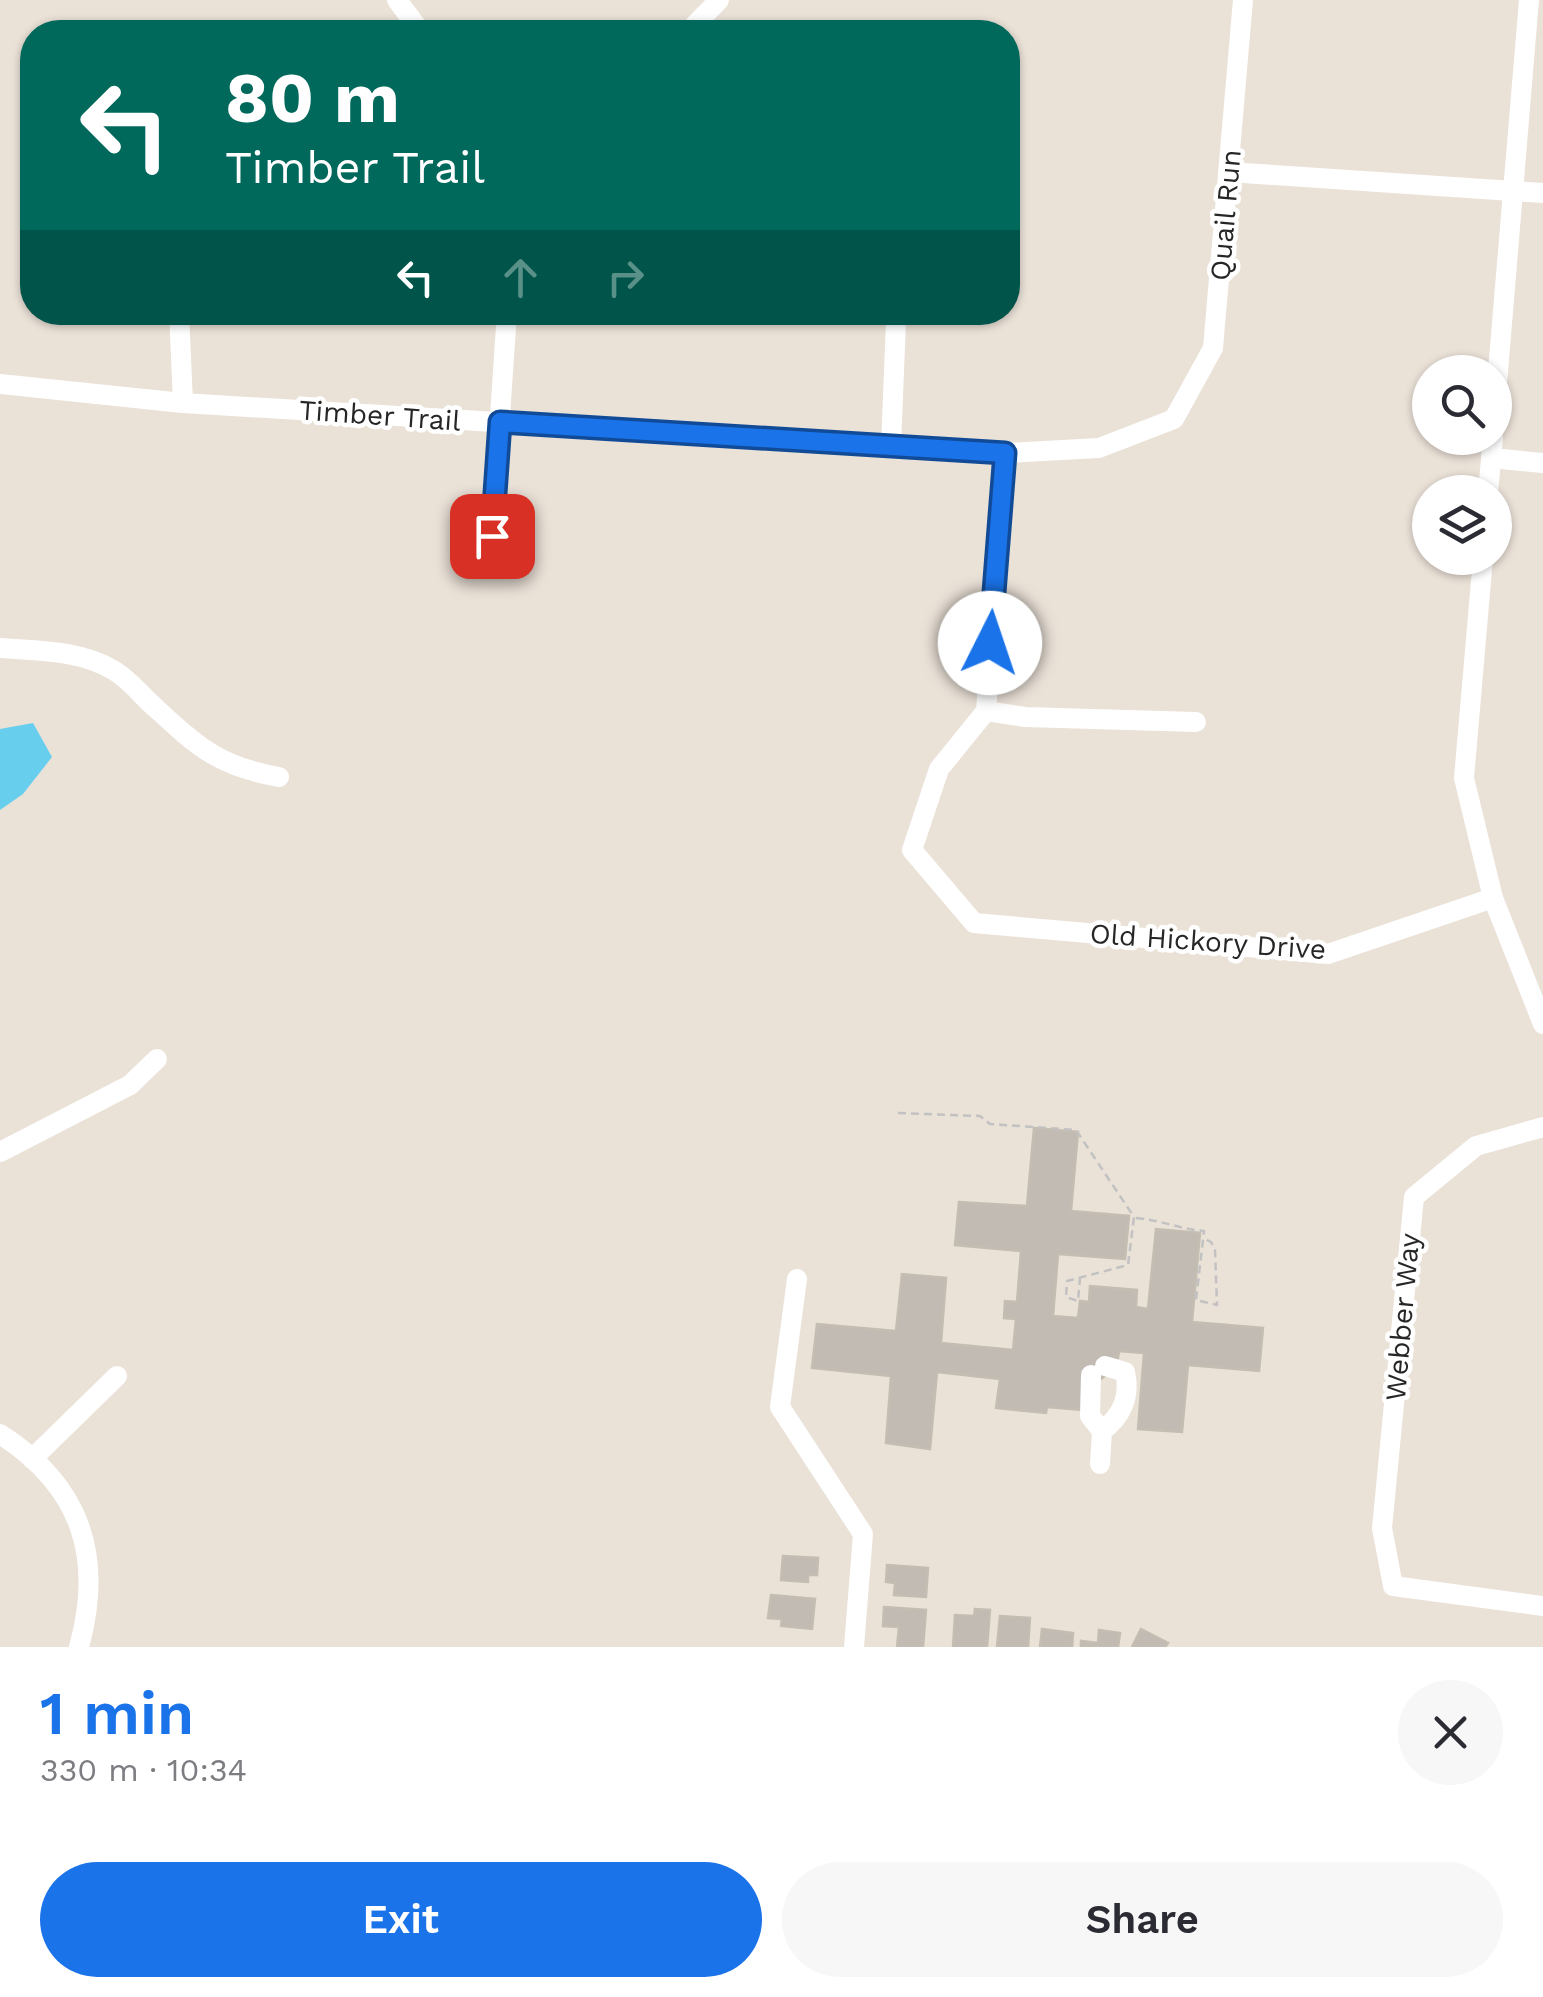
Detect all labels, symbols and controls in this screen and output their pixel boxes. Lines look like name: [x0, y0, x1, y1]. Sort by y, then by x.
text: 80 m: [225, 57, 400, 139]
icon: left: [60, 60, 190, 190]
text: Timber Trail: [225, 141, 485, 194]
street label: Quail Run: [1203, 148, 1248, 282]
icon: left: [388, 250, 443, 305]
icon: ahead: [493, 250, 548, 305]
icon: right: [598, 250, 653, 305]
map controls: [1412, 355, 1512, 575]
button: search: [1412, 355, 1512, 455]
street label: Timber Trail: [298, 393, 462, 438]
button: layers: [1412, 475, 1512, 575]
pin: [450, 494, 535, 579]
icon: arrive: [465, 509, 520, 564]
position arrow: [938, 591, 1042, 695]
street label: Old Hickory Drive: [1089, 917, 1327, 966]
street label: Webber Way: [1379, 1231, 1426, 1402]
text: 1 min: [40, 1678, 194, 1749]
button: close: [1398, 1680, 1503, 1785]
text: 330 m · 10:34: [40, 1751, 247, 1789]
button: Exit: [40, 1862, 762, 1977]
button: Share: [782, 1862, 1503, 1977]

